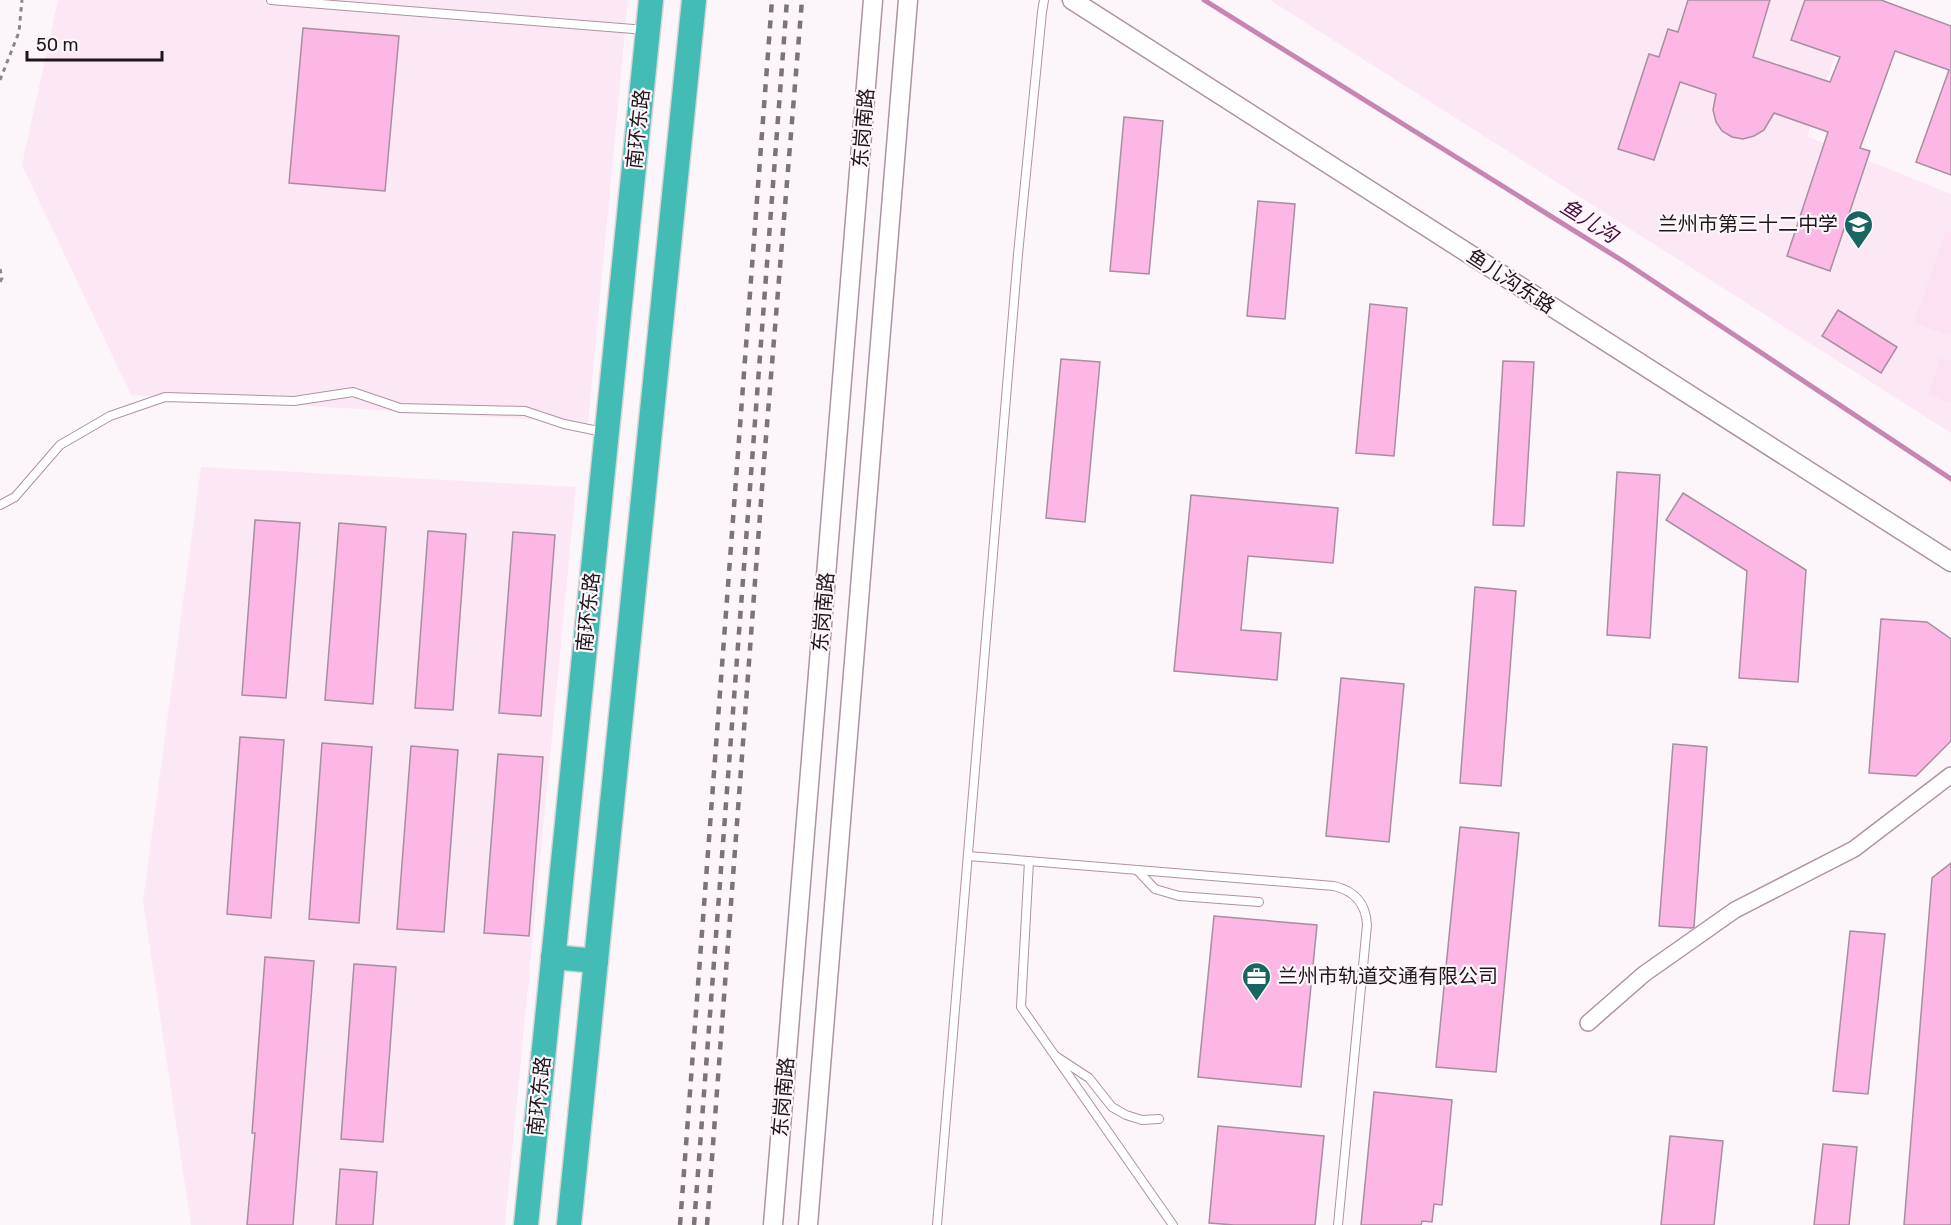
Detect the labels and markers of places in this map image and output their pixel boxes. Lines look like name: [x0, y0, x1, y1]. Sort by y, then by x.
school or university icon: 兰州市第三十二中学: [1843, 208, 1875, 250]
place label: 兰州市第三十二中学: [1658, 212, 1838, 236]
office icon: 兰州市轨道交通有限公司: [1241, 960, 1273, 1002]
place label: 兰州市轨道交通有限公司: [1278, 964, 1498, 988]

